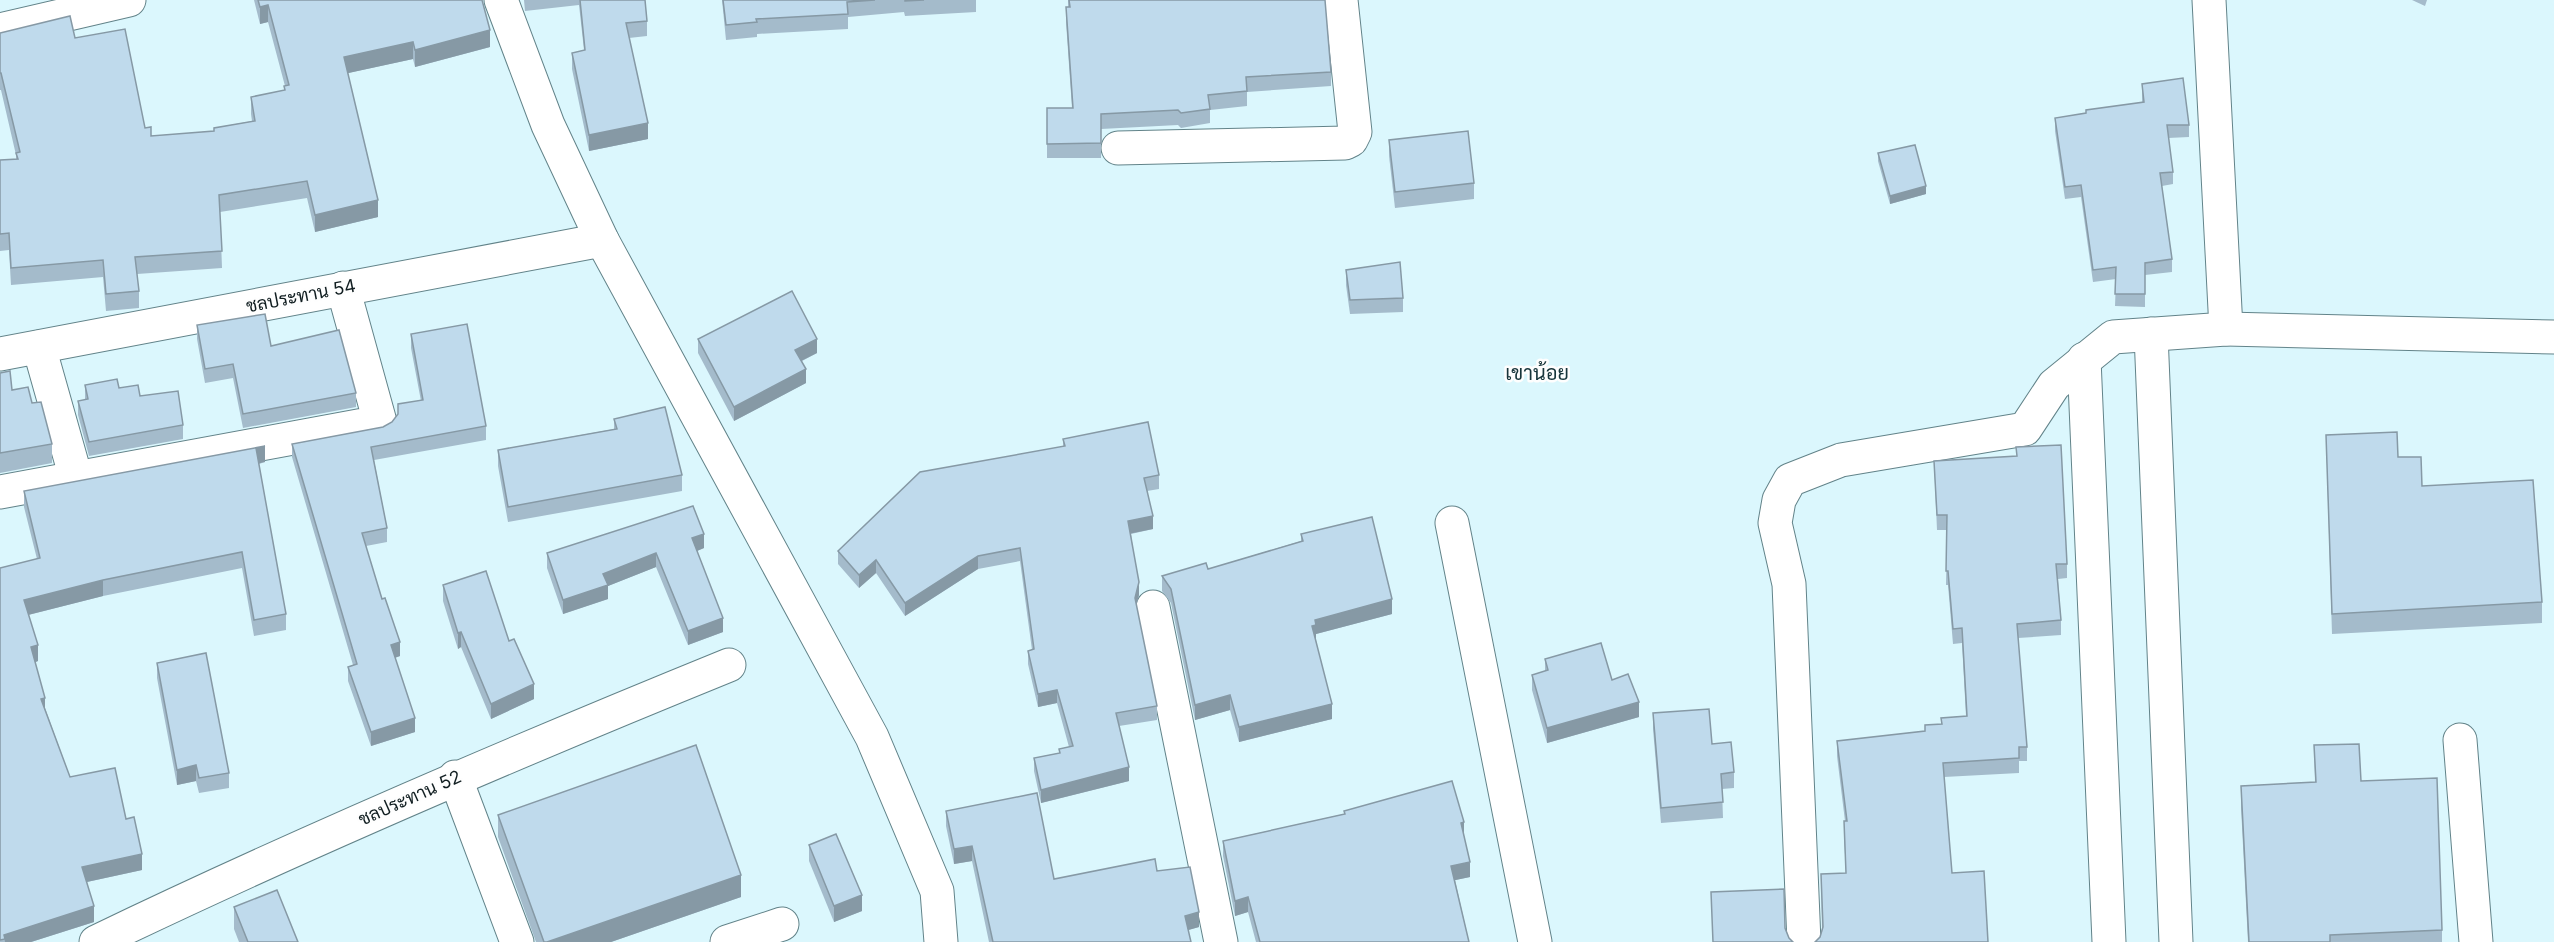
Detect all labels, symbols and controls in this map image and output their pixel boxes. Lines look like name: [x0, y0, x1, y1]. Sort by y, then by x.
street label: ชลประทาน 54: [244, 275, 357, 316]
district label: เขาน้อย: [1505, 361, 1569, 385]
street label: ชลประทาน 52: [355, 765, 465, 830]

